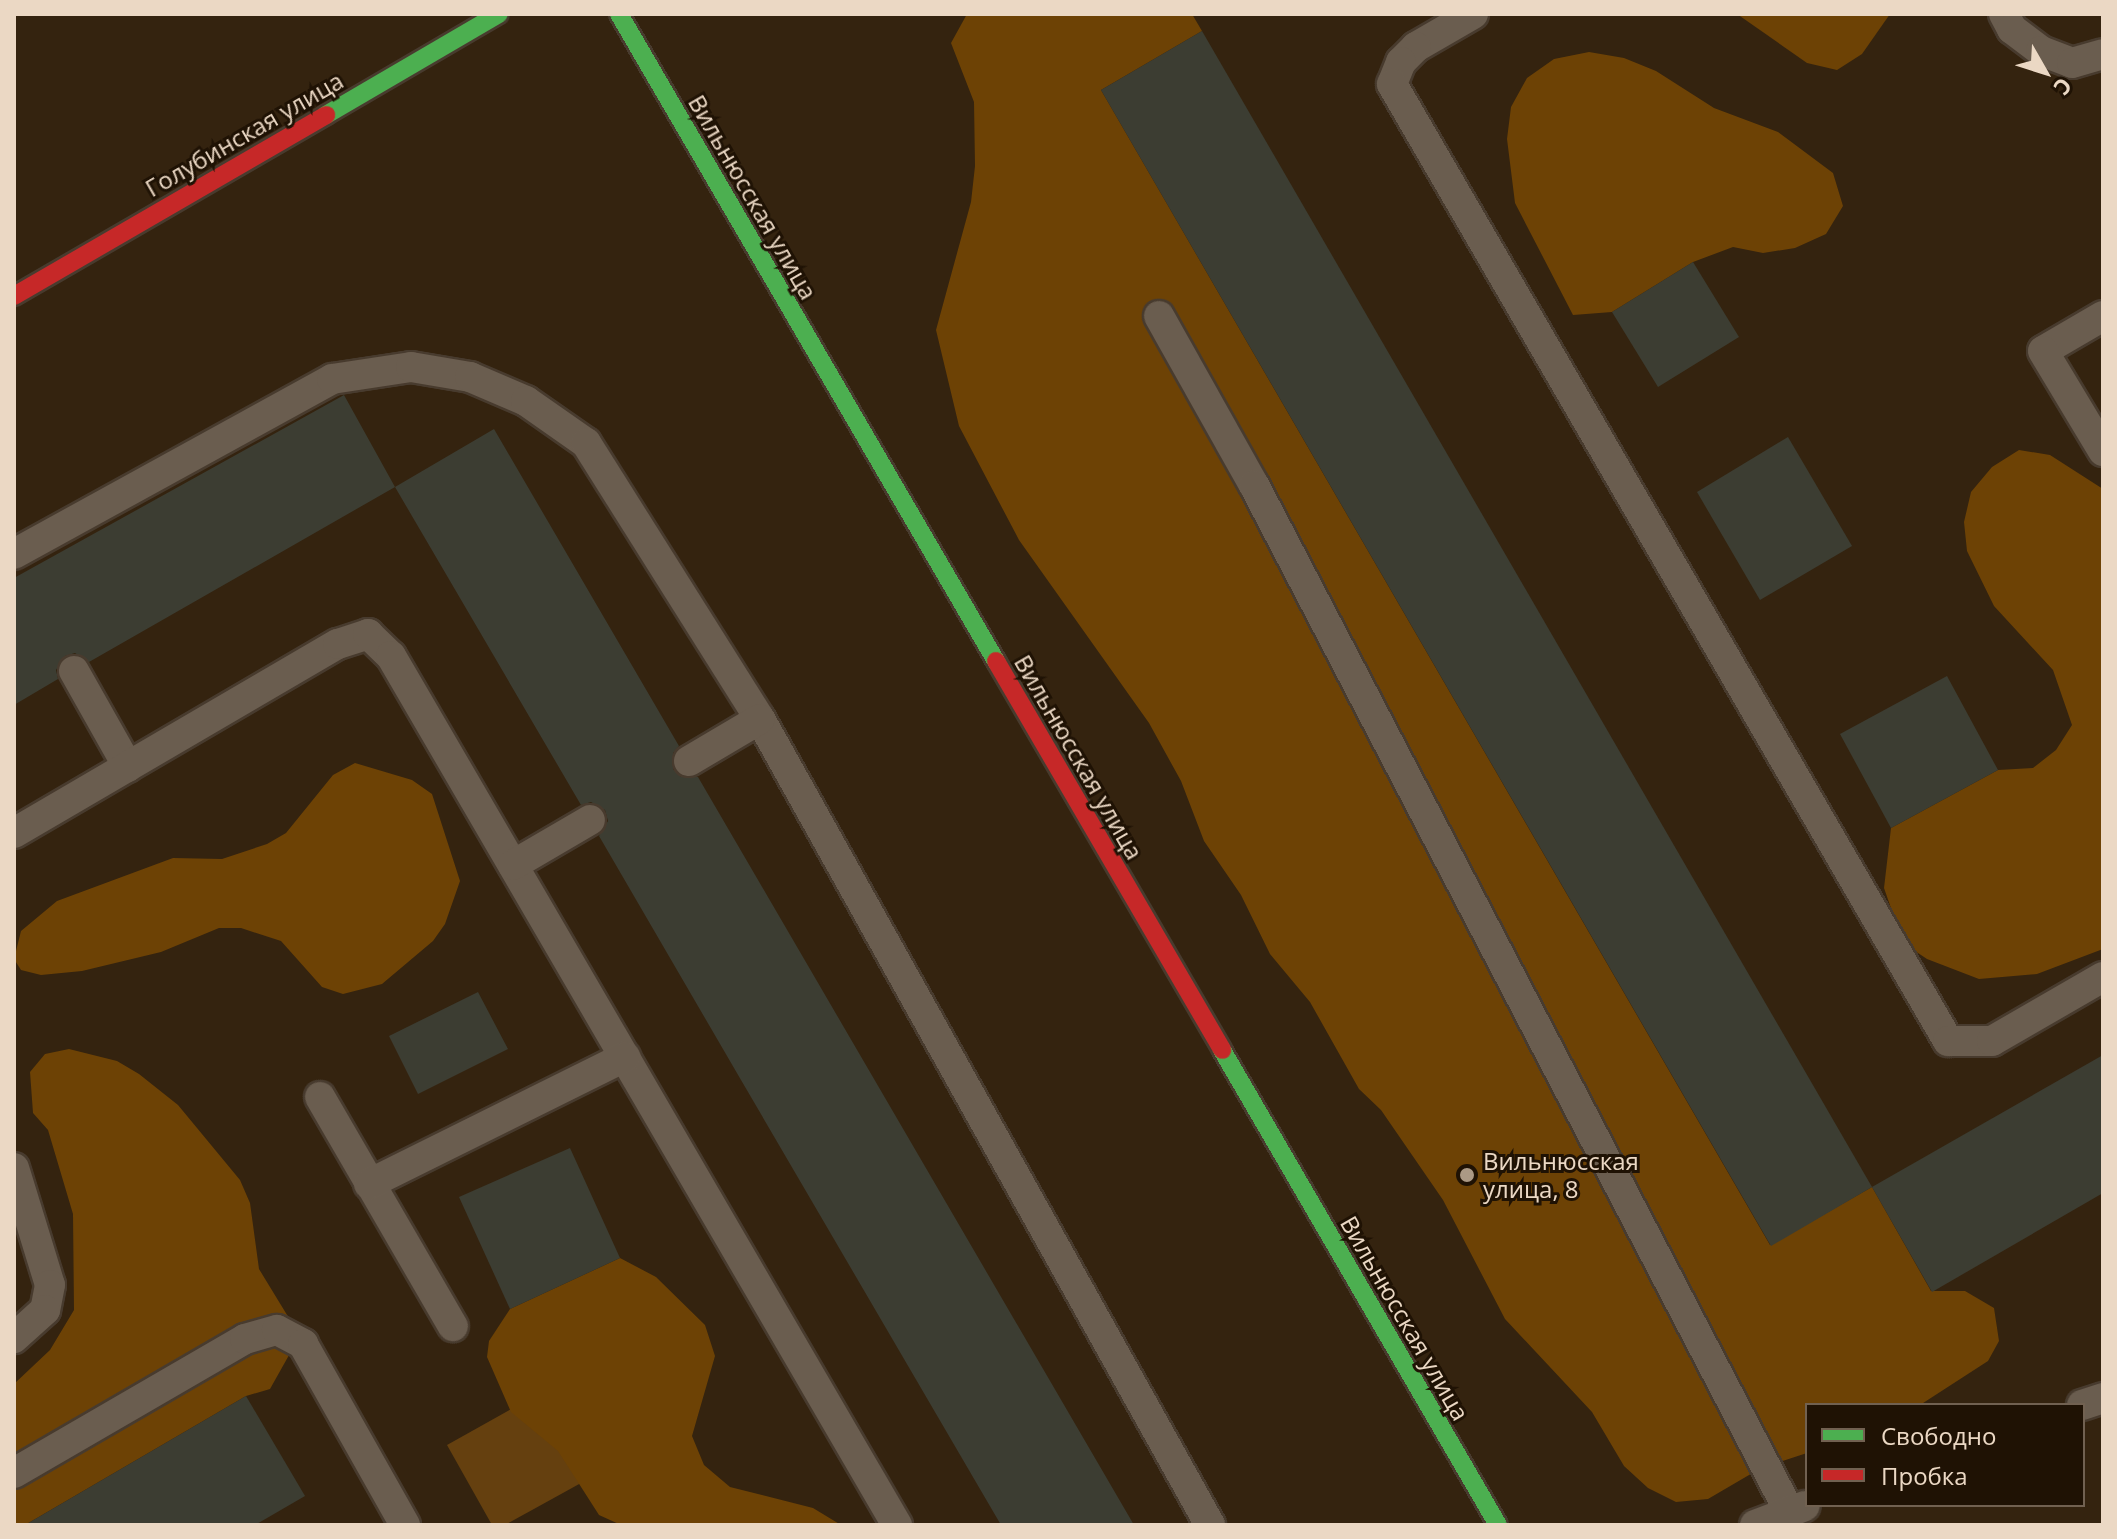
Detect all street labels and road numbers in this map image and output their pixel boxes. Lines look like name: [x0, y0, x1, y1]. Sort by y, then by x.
street label: Голубинская улица: [140, 66, 348, 202]
street label: Вильнюсская улица: [683, 90, 823, 304]
street label: Вильнюсская улица: [1009, 650, 1149, 864]
street label: Вильнюсская улица: [1335, 1211, 1475, 1425]

